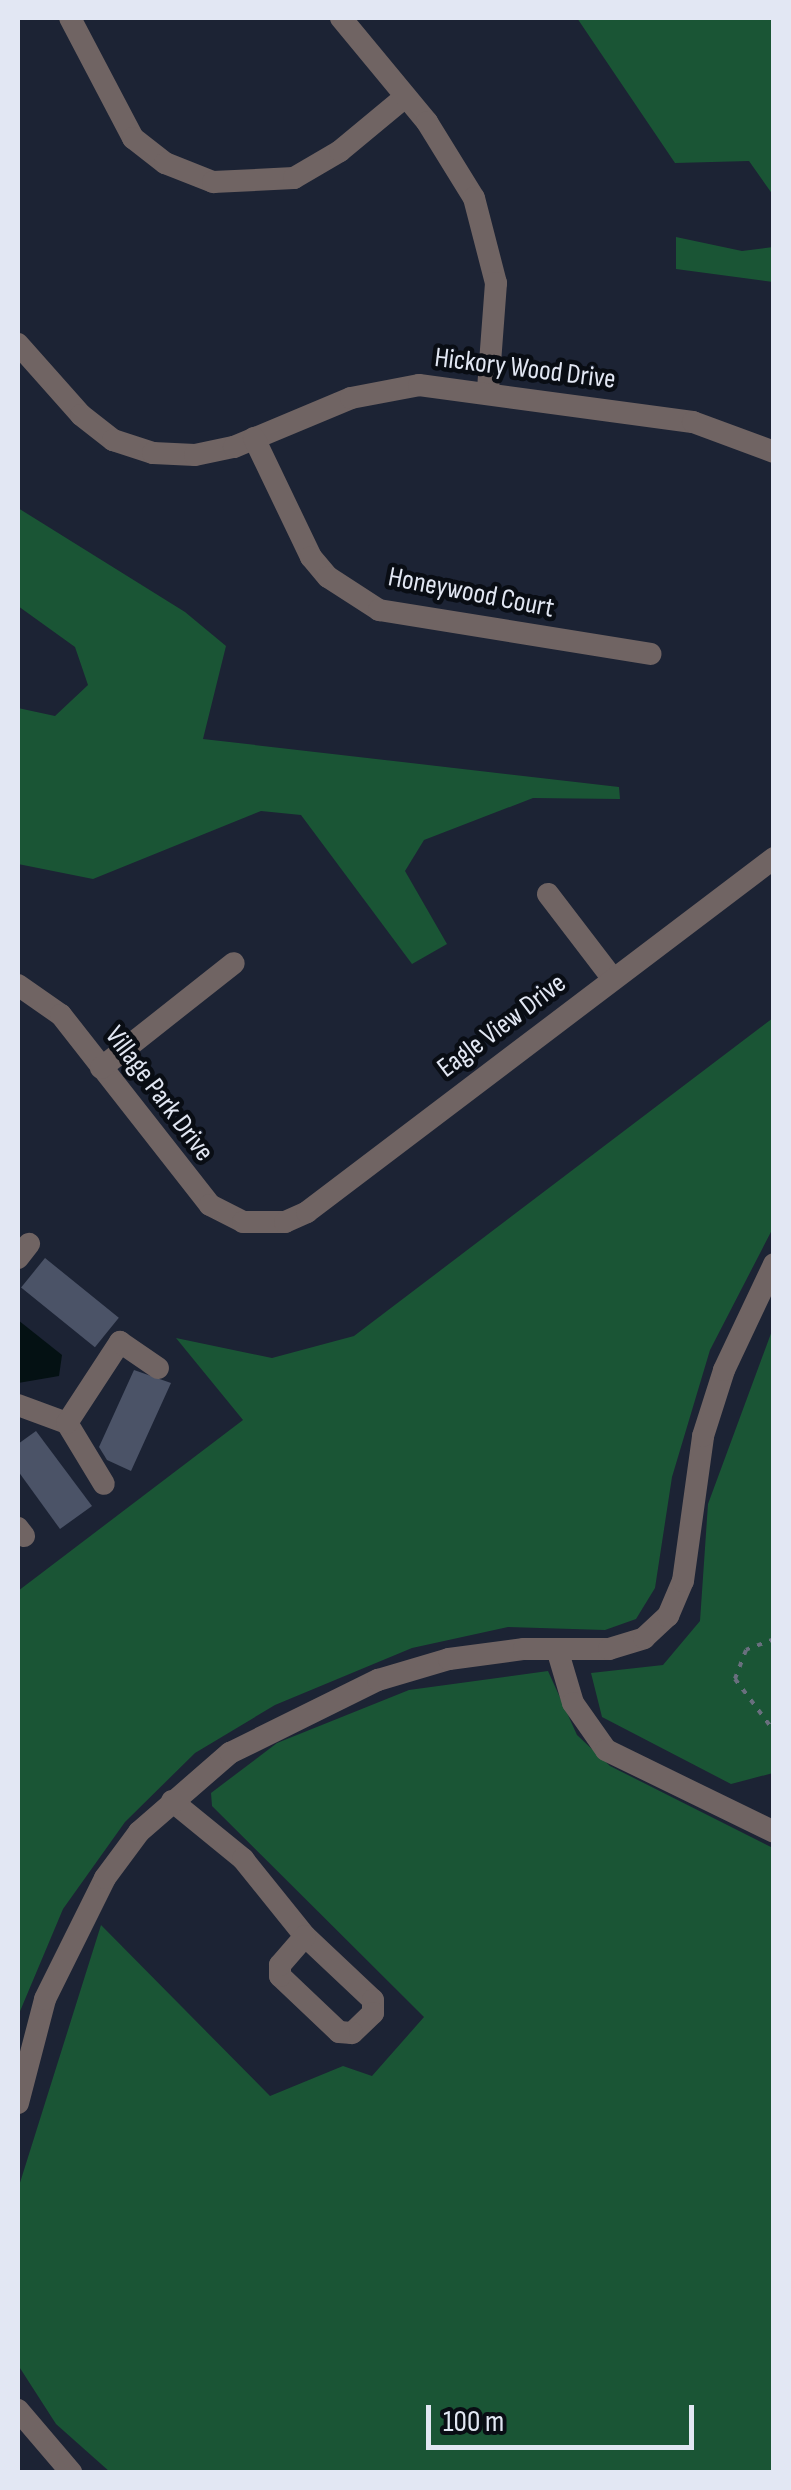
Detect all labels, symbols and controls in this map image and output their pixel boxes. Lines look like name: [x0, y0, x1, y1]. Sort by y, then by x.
street label: Hickory Wood Drive: [433, 341, 617, 397]
street label: Honeywood Court: [385, 560, 557, 626]
street label: Eagle View Drive: [431, 967, 573, 1085]
street label: Village Park Drive: [97, 1020, 221, 1168]
scale bar: [431, 2385, 698, 2447]
text: 100 m: [443, 2404, 504, 2440]

